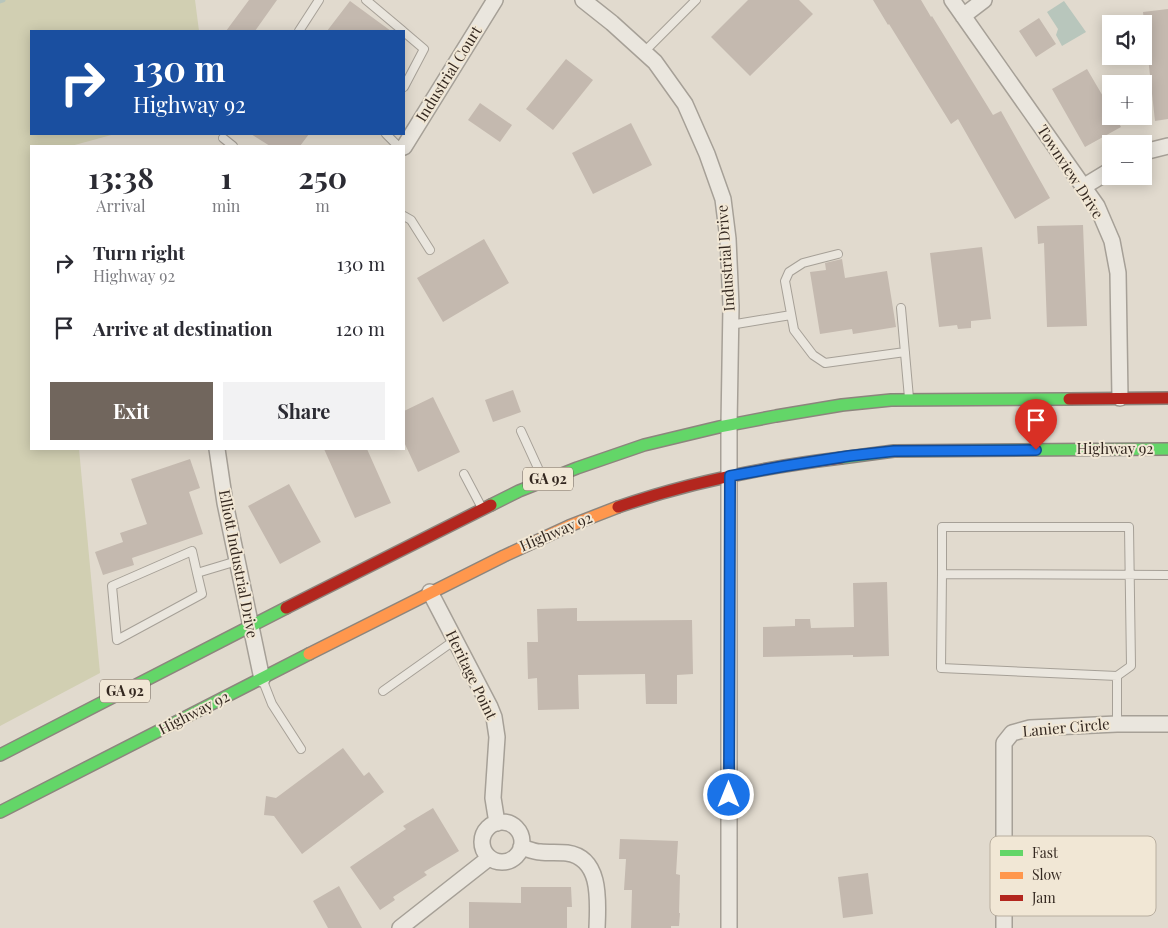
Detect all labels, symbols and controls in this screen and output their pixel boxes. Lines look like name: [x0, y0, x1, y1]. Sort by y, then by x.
map controls: [1102, 15, 1152, 185]
button: sound: [1102, 15, 1152, 65]
street label: Industrial Court: [411, 21, 486, 125]
text: 130 m: [133, 44, 226, 91]
icon: right: [50, 50, 115, 115]
button: +: [1102, 75, 1152, 125]
text: Highway 92: [133, 89, 246, 119]
street label: Townview Drive: [1033, 121, 1109, 222]
button: −: [1102, 135, 1152, 185]
text: 13:38: [88, 157, 154, 197]
text: 1: [220, 157, 232, 197]
text: 250: [298, 157, 347, 197]
text: Arrival: [96, 195, 146, 216]
text: min: [212, 195, 240, 216]
text: m: [316, 195, 330, 216]
street label: Industrial Drive: [711, 204, 739, 312]
text: Turn right: [93, 239, 185, 265]
icon: right: [50, 249, 78, 277]
text: 130 m: [337, 250, 385, 276]
text: Highway 92: [93, 265, 175, 286]
icon: arrive: [50, 314, 78, 342]
text: Arrive at destination: [93, 315, 273, 341]
text: 120 m: [336, 315, 385, 341]
button: Exit: [50, 382, 213, 440]
button: Share: [223, 382, 385, 440]
pin: [1015, 399, 1057, 450]
icon: arrive: [1022, 406, 1050, 434]
street label: Highway 92: [1077, 438, 1153, 458]
road number: GA 92: [523, 468, 573, 490]
street label: Elliott Industrial Drive: [215, 488, 263, 640]
street label: Highway 92: [516, 507, 595, 555]
street label: Heritage Point: [442, 627, 502, 723]
road number: GA 92: [100, 679, 150, 702]
street label: Highway 92: [155, 686, 232, 738]
street label: Lanier Circle: [1021, 713, 1110, 741]
position arrow: [702, 768, 754, 820]
legend: [990, 836, 1156, 916]
text: Fast: [1032, 843, 1059, 862]
text: Slow: [1032, 865, 1062, 884]
text: Jam: [1031, 888, 1056, 907]

